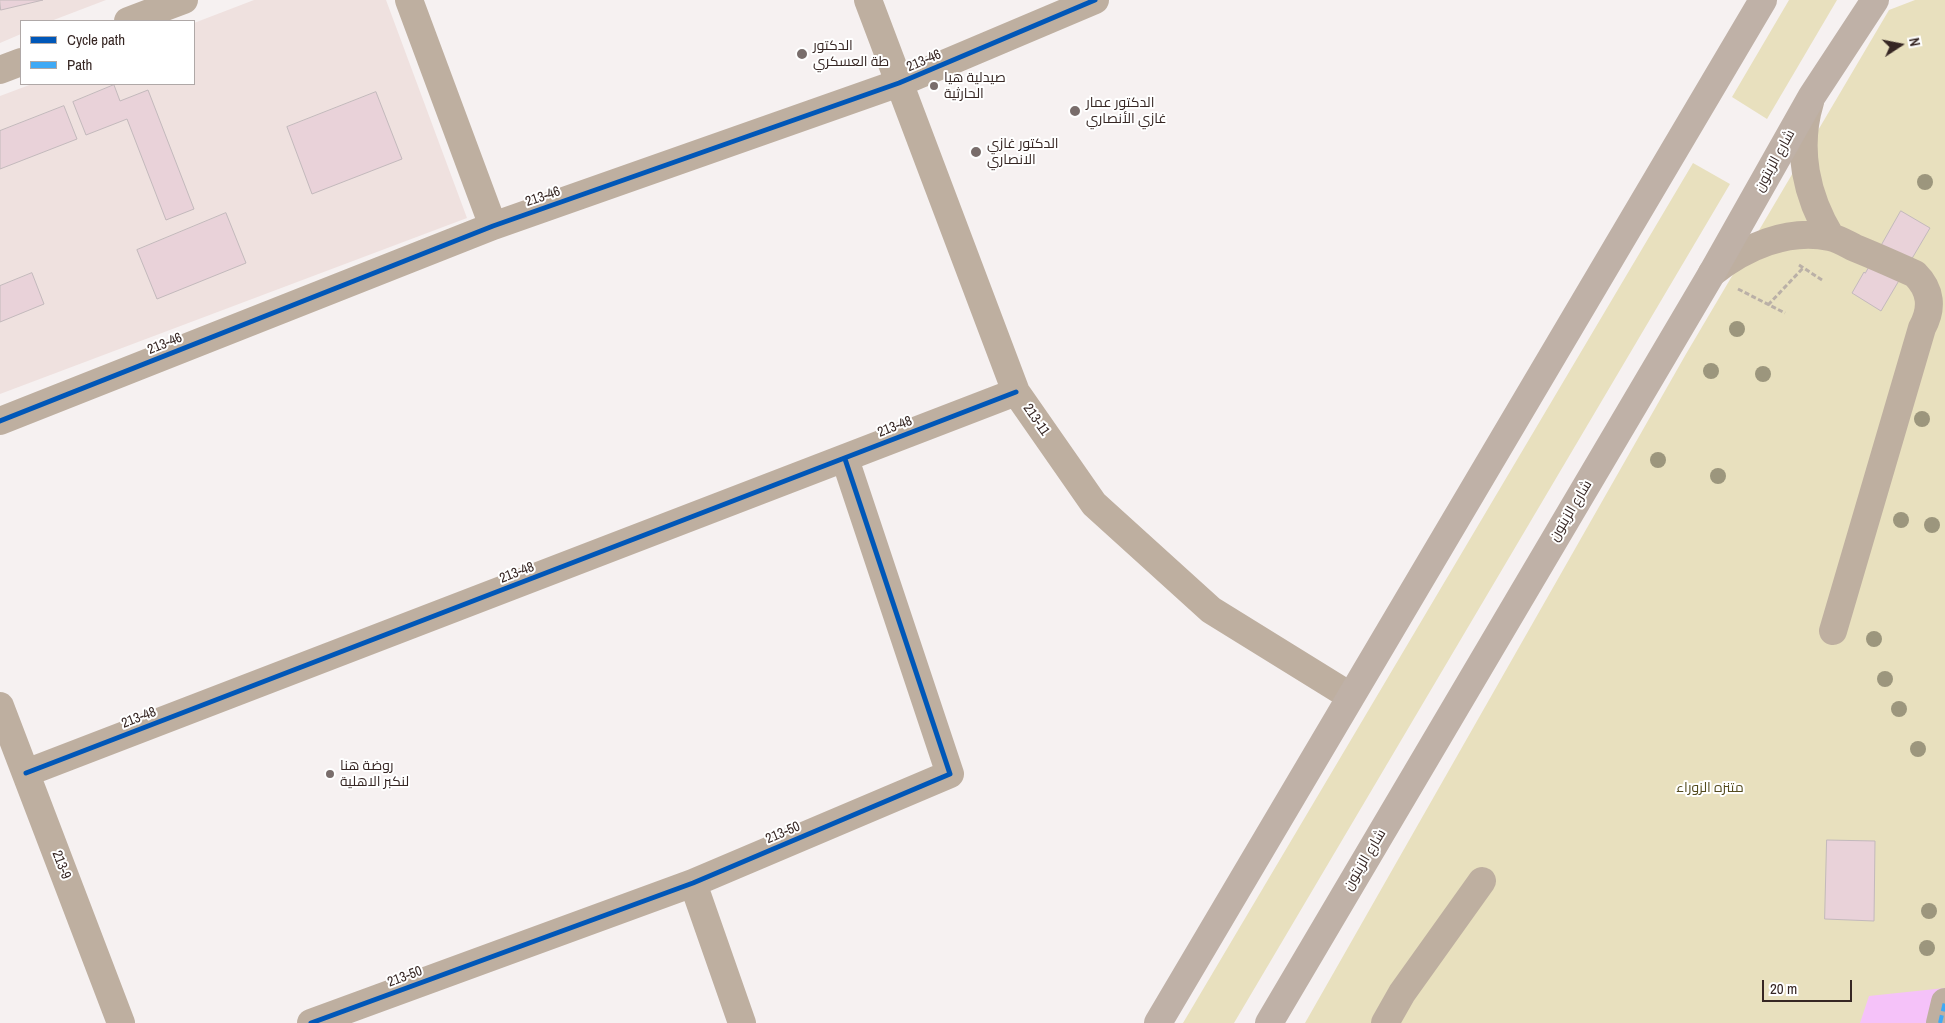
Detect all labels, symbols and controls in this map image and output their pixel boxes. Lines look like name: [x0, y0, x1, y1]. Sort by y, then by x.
legend: [20, 20, 195, 85]
north arrow: [1875, 20, 1925, 70]
text: Cycle path: [67, 29, 125, 50]
text: N: [1905, 36, 1924, 48]
place label: الدكتور طة العسكري: [813, 38, 889, 70]
street label: 213-46: [904, 46, 944, 76]
marker: الدكتور طة العسكري: [795, 47, 809, 61]
text: Path: [67, 54, 92, 75]
place label: صيدلية هيا الحارثية: [944, 70, 1006, 102]
marker: صيدلية هيا الحارثية: [928, 80, 940, 92]
place label: الدكتور عمار غازي الأنصاري: [1086, 95, 1167, 128]
marker: الدكتور عمار غازي الأنصاري: [1068, 104, 1082, 118]
street label: شارع الزيتون: [1751, 127, 1799, 195]
place label: الدكتور غازي الانصاري: [987, 136, 1059, 168]
marker: الدكتور غازي الانصاري: [969, 145, 983, 159]
street label: 213-46: [523, 183, 563, 211]
street label: 213-46: [145, 330, 185, 358]
street label: 213-11: [1019, 401, 1053, 439]
street label: 213-48: [875, 413, 915, 441]
street label: شارع الزيتون: [1546, 477, 1596, 545]
street label: 213-48: [497, 559, 537, 587]
street label: 213-48: [119, 704, 159, 732]
place label: روضة هنا لنكبر الاهلية: [340, 758, 409, 790]
marker: روضة هنا لنكبر الاهلية: [324, 768, 336, 780]
park label: متنزه الزوراء: [1676, 780, 1744, 796]
street label: 213-50: [763, 818, 803, 848]
street label: شارع الزيتون: [1340, 826, 1390, 894]
street label: 213-9: [48, 848, 74, 882]
street label: 213-50: [385, 963, 425, 991]
scale bar: [1765, 970, 1855, 1002]
text: 20 m: [1770, 978, 1797, 999]

